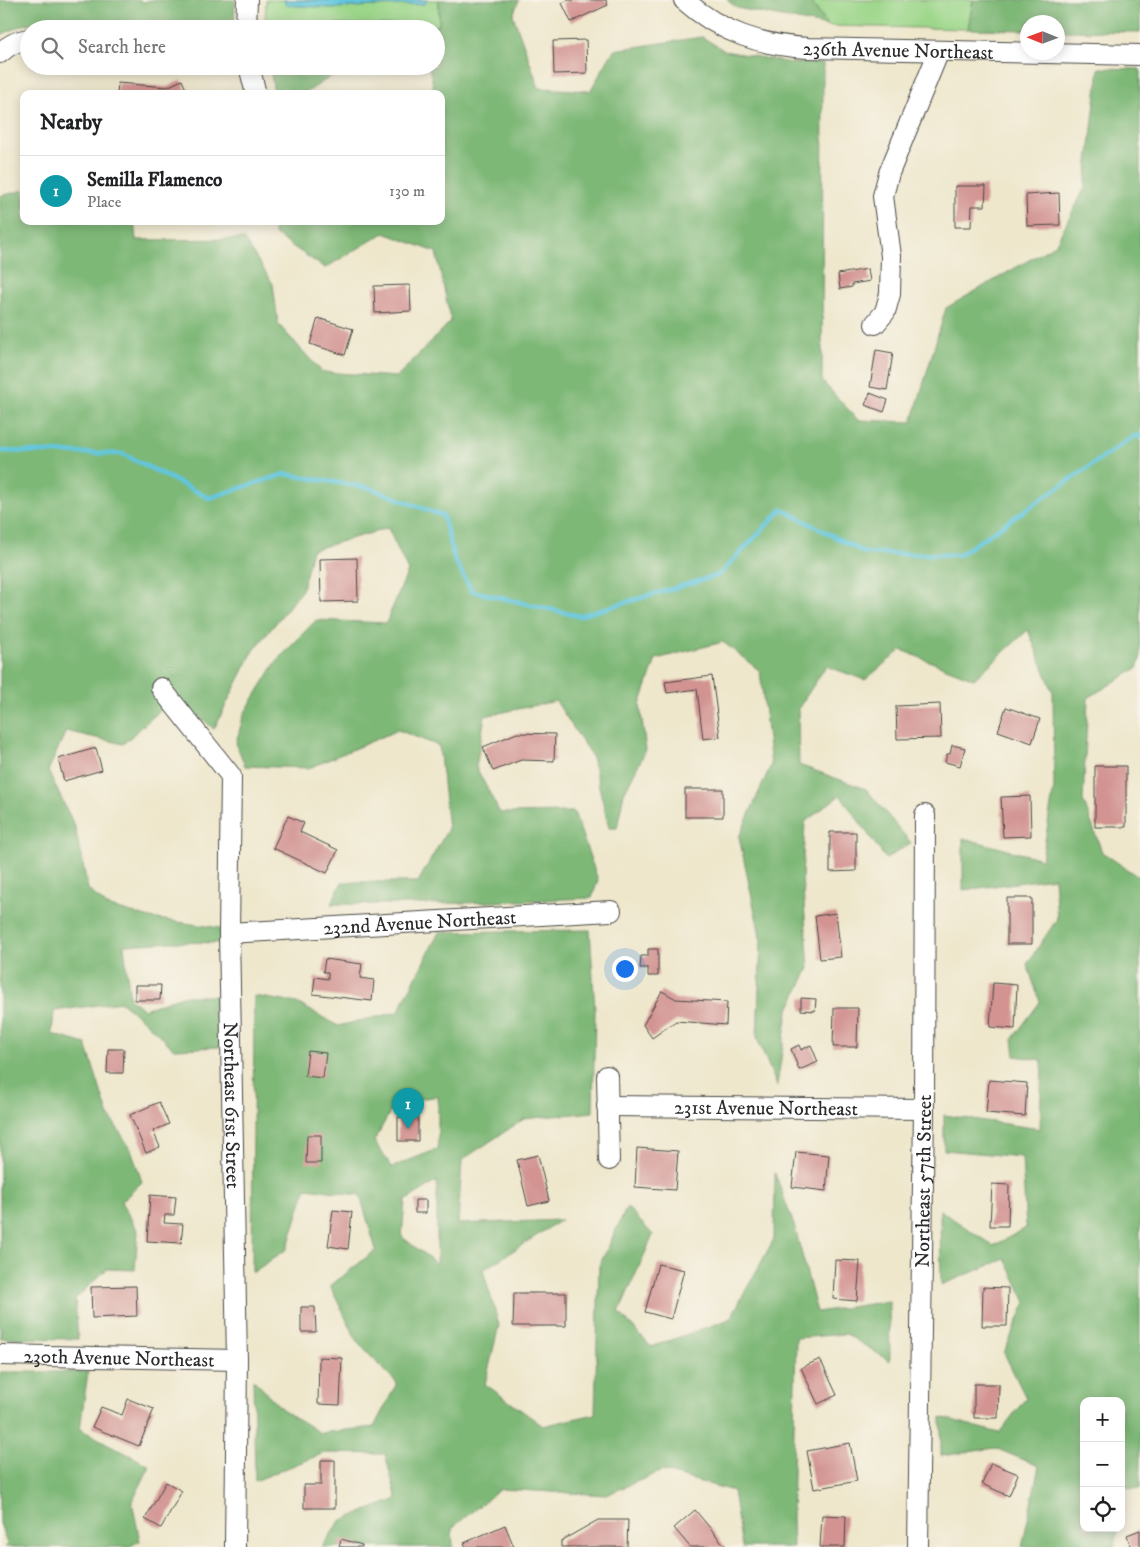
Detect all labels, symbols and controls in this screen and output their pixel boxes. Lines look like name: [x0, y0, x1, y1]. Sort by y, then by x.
north arrow: [1020, 15, 1065, 60]
search box: [20, 20, 445, 75]
icon: search: [38, 34, 66, 62]
text: Search here: [78, 36, 166, 59]
street label: 236th Avenue Northeast: [802, 37, 994, 66]
text: Nearby: [40, 110, 102, 136]
text: Semilla Flamenco: [87, 169, 222, 192]
text: 1: [53, 181, 59, 201]
text: 130 m: [389, 181, 425, 201]
text: Place: [87, 192, 121, 212]
street label: 232nd Avenue Northeast: [322, 905, 517, 942]
your location: [612, 956, 638, 982]
street label: Northeast 61st Street: [217, 1022, 245, 1189]
pin: 1: [392, 1088, 424, 1129]
street label: Northeast 57th Street: [911, 1094, 938, 1268]
street label: 231st Avenue Northeast: [674, 1096, 858, 1122]
street label: 230th Avenue Northeast: [23, 1344, 215, 1374]
map controls: [1080, 1397, 1125, 1532]
button: +: [1080, 1397, 1125, 1442]
button: −: [1080, 1442, 1125, 1487]
button: locate: [1080, 1487, 1125, 1532]

